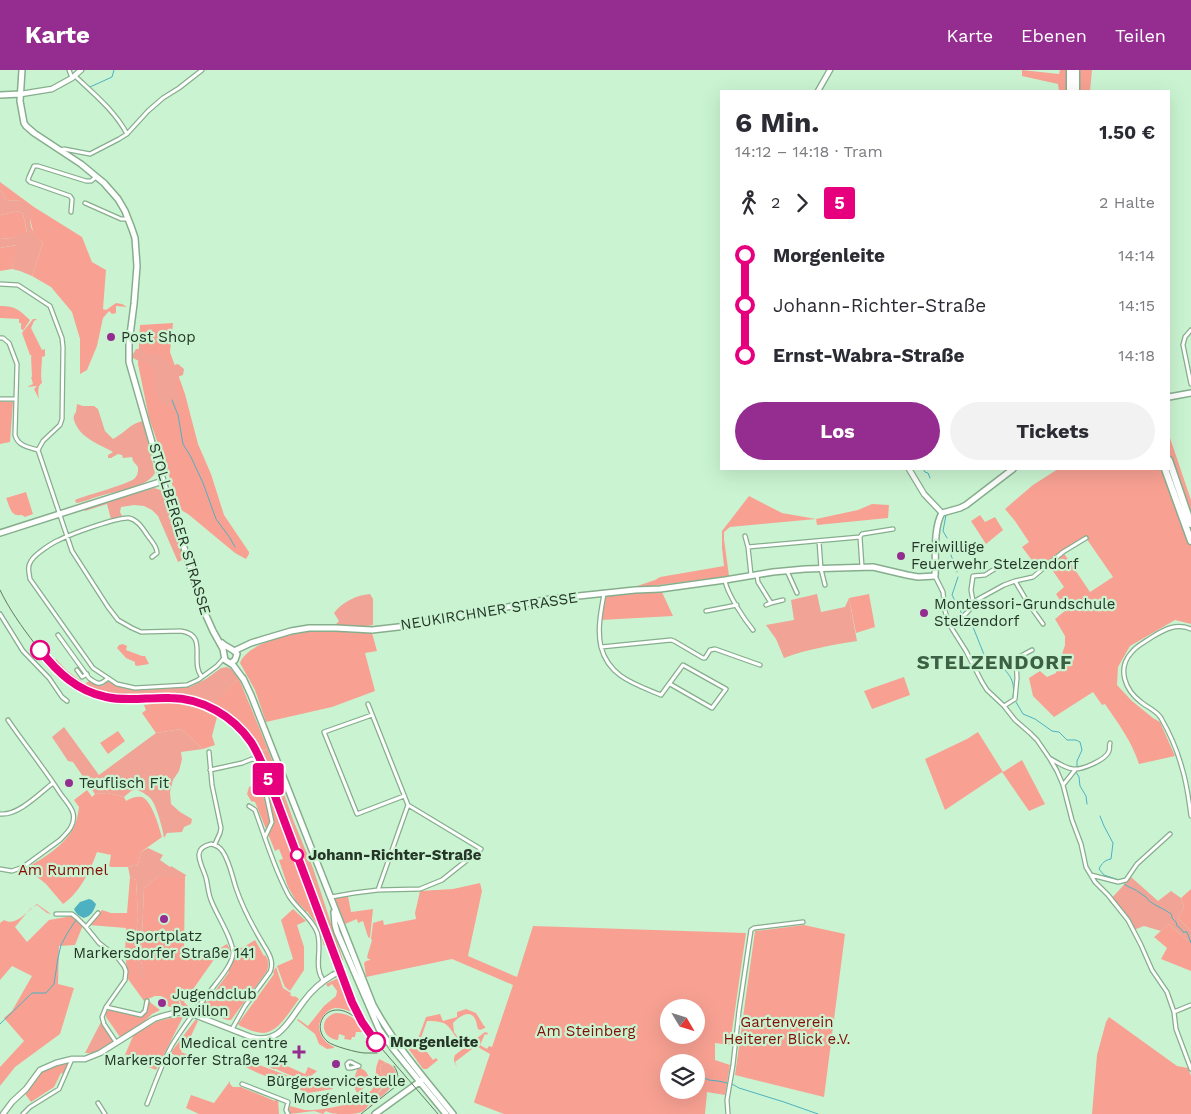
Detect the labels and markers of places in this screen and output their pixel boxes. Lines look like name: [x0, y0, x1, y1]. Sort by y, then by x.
place label: Post Shop: [121, 328, 196, 346]
marker: Post Shop: [105, 331, 117, 343]
place label: Freiwillige Feuerwehr Stelzendorf: [911, 538, 1079, 573]
marker: Freiwillige Feuerwehr Stelzendorf: [895, 550, 907, 562]
place label: Montessori-Grundschule Stelzendorf: [934, 595, 1115, 630]
marker: Montessori-Grundschule Stelzendorf: [918, 607, 930, 619]
unlabelled marker: [30, 640, 50, 660]
place label: Teuflisch Fit: [79, 774, 170, 792]
marker: Teuflisch Fit: [63, 777, 75, 789]
place label: Johann-Richter-Straße: [308, 846, 482, 864]
marker: Johann-Richter-Straße: [290, 848, 304, 862]
marker: Sportplatz Markersdorfer Straße 141: [158, 913, 170, 925]
place label: Sportplatz Markersdorfer Straße 141: [73, 927, 255, 962]
place label: Jugendclub Pavillon: [172, 985, 257, 1020]
marker: Jugendclub Pavillon: [156, 997, 168, 1009]
marker: Morgenleite: [366, 1032, 386, 1052]
place label: Morgenleite: [390, 1033, 479, 1051]
place label: Medical centre Markersdorfer Straße 124: [104, 1034, 288, 1069]
marker: Medical centre Markersdorfer Straße 124: [292, 1045, 306, 1059]
marker: Bürgerservicestelle Morgenleite: [330, 1058, 342, 1070]
place label: Bürgerservicestelle Morgenleite: [266, 1072, 406, 1107]

